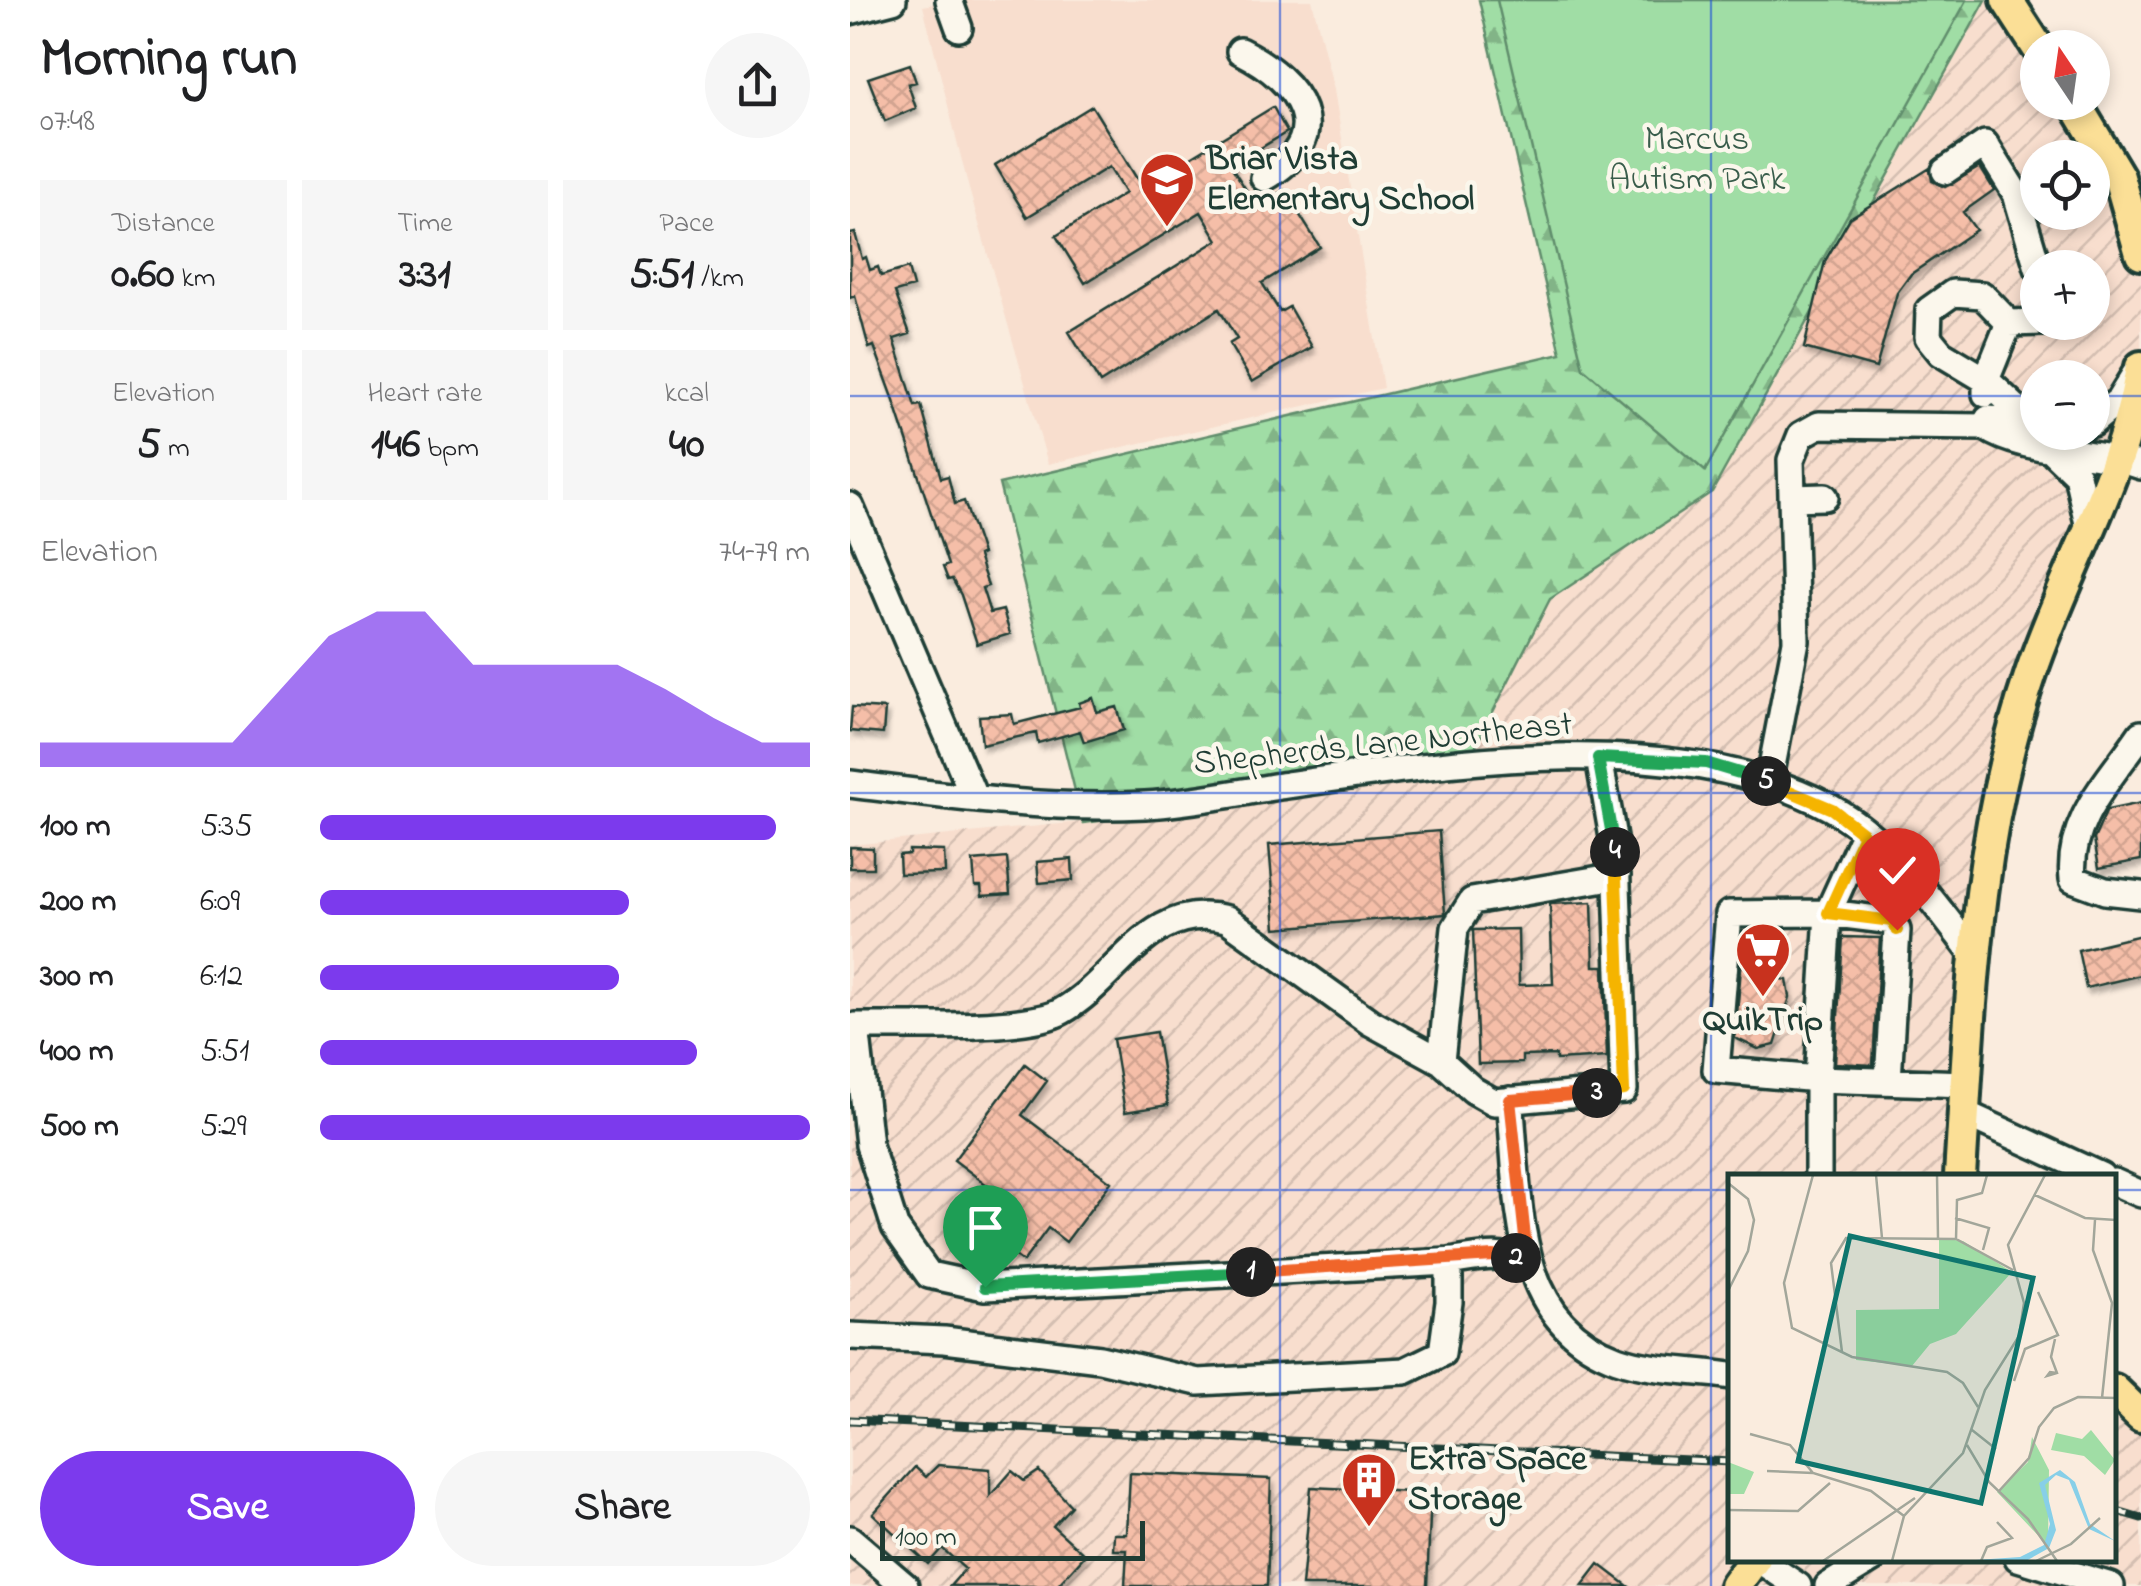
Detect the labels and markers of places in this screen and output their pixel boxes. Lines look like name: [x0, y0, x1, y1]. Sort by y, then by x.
place label: Briar Vista Elementary School: [1204, 135, 1475, 227]
school or university icon: Briar Vista Elementary School: [1137, 150, 1197, 229]
pin: 5: [1741, 756, 1791, 806]
pin: 4: [1590, 827, 1640, 877]
pin: [1855, 828, 1940, 931]
supermarket icon: QuikTrip: [1733, 920, 1793, 999]
place label: QuikTrip: [1703, 996, 1823, 1047]
pin: 3: [1572, 1068, 1622, 1118]
pin: [943, 1185, 1028, 1288]
pin: 2: [1491, 1233, 1541, 1283]
pin: 1: [1226, 1247, 1276, 1297]
place label: Extra Space Storage: [1408, 1435, 1588, 1527]
building icon: Extra Space Storage: [1339, 1450, 1399, 1529]

